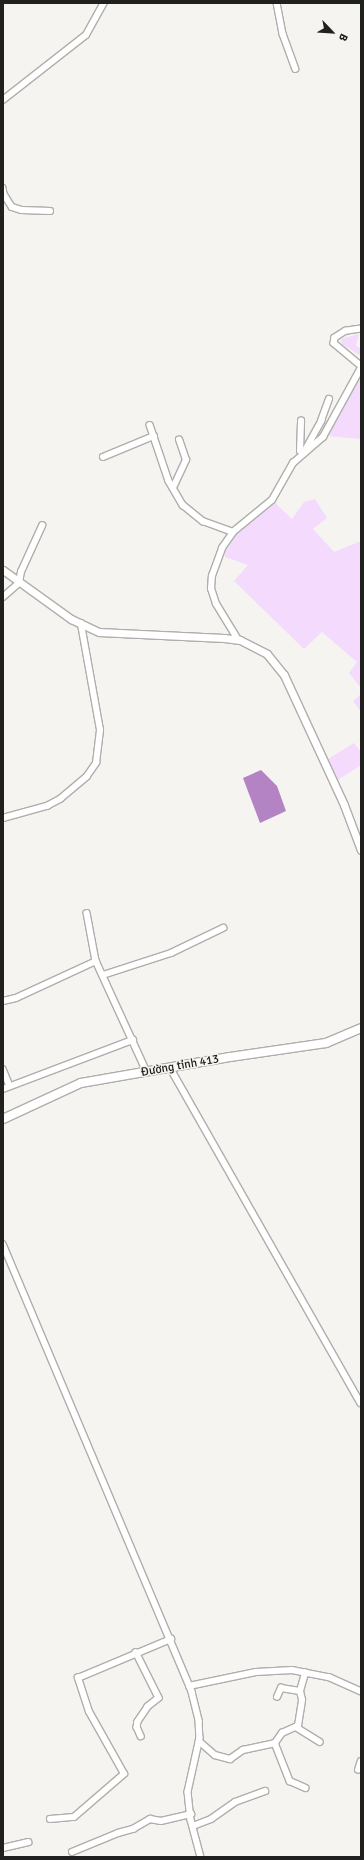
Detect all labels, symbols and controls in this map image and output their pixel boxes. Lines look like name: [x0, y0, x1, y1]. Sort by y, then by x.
north arrow: [312, 12, 352, 52]
text: B: [336, 31, 351, 43]
street label: Đường tỉnh 413: [140, 1052, 220, 1080]

